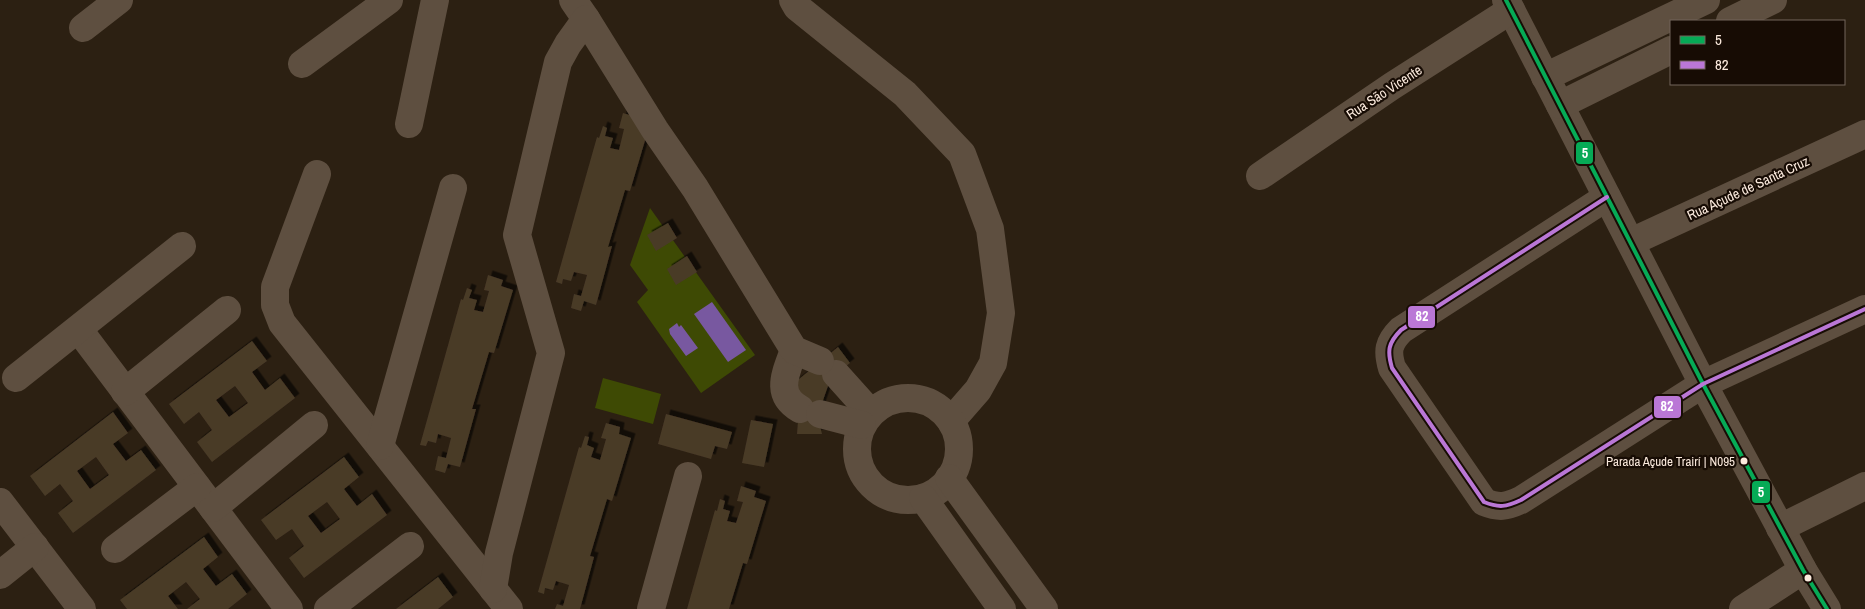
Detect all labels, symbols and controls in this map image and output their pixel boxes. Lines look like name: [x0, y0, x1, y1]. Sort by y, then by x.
legend: [1670, 20, 1845, 85]
text: 5: [1715, 29, 1722, 50]
text: 82: [1715, 54, 1729, 75]
street label: Rua São Vicente: [1343, 61, 1425, 123]
line badge: 5: [1575, 141, 1594, 165]
text: 5: [1582, 144, 1589, 162]
street label: Rua Açude de Santa Cruz: [1684, 152, 1812, 224]
line badge: 82: [1407, 305, 1436, 329]
text: 82: [1416, 307, 1428, 325]
line badge: 82: [1653, 395, 1682, 419]
text: 82: [1661, 397, 1673, 415]
place label: Parada Açude Trairí | N095: [1606, 453, 1735, 470]
marker: Parada Açude Trairí | N095: [1739, 456, 1749, 466]
line badge: 5: [1751, 480, 1771, 504]
text: 5: [1758, 483, 1765, 501]
unlabelled marker: [1803, 573, 1813, 583]

